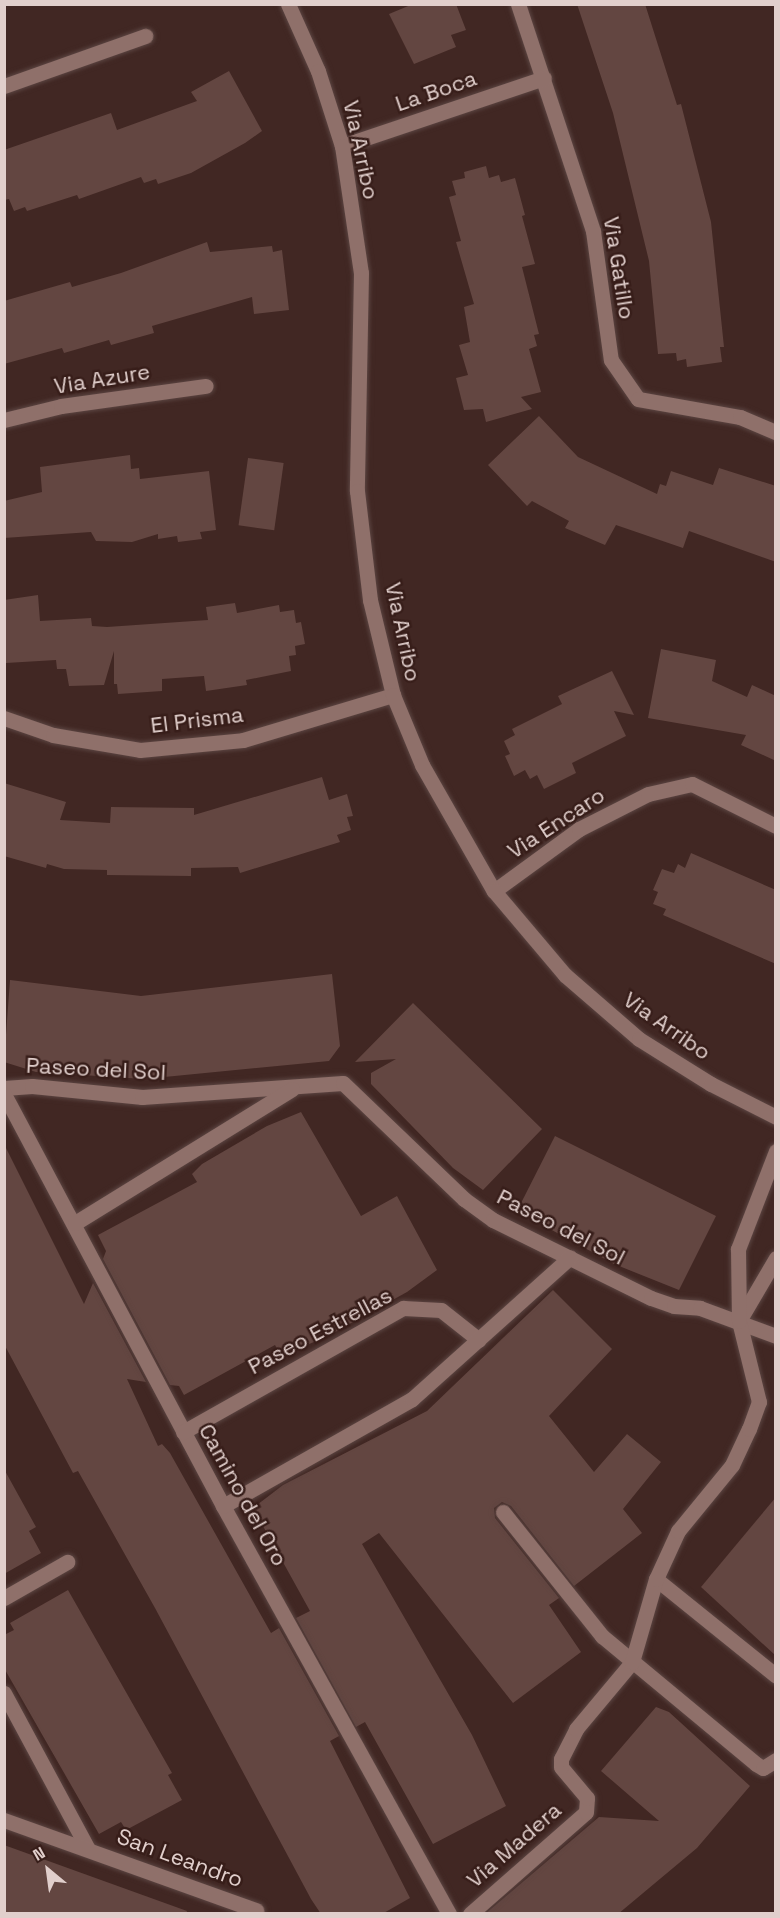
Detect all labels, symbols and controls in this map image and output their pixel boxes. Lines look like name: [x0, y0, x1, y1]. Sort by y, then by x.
street label: La Boca: [392, 65, 480, 117]
street label: Via Arribo: [338, 98, 384, 202]
street label: Via Gatillo: [598, 215, 640, 321]
street label: Via Azure: [52, 358, 152, 400]
street label: Via Arribo: [380, 580, 426, 684]
street label: El Prisma: [149, 701, 245, 739]
street label: Via Encaro: [502, 782, 610, 864]
street label: Via Arribo: [618, 986, 716, 1066]
street label: Paseo del Sol: [25, 1052, 167, 1086]
street label: Paseo del Sol: [493, 1183, 629, 1271]
street label: Paseo Estrellas: [244, 1282, 396, 1380]
street label: Camino del Oro: [193, 1419, 293, 1571]
street label: Via Madera: [461, 1797, 567, 1893]
street label: San Leandro: [113, 1823, 247, 1893]
north arrow: [18, 1840, 78, 1900]
text: N: [29, 1842, 49, 1866]

